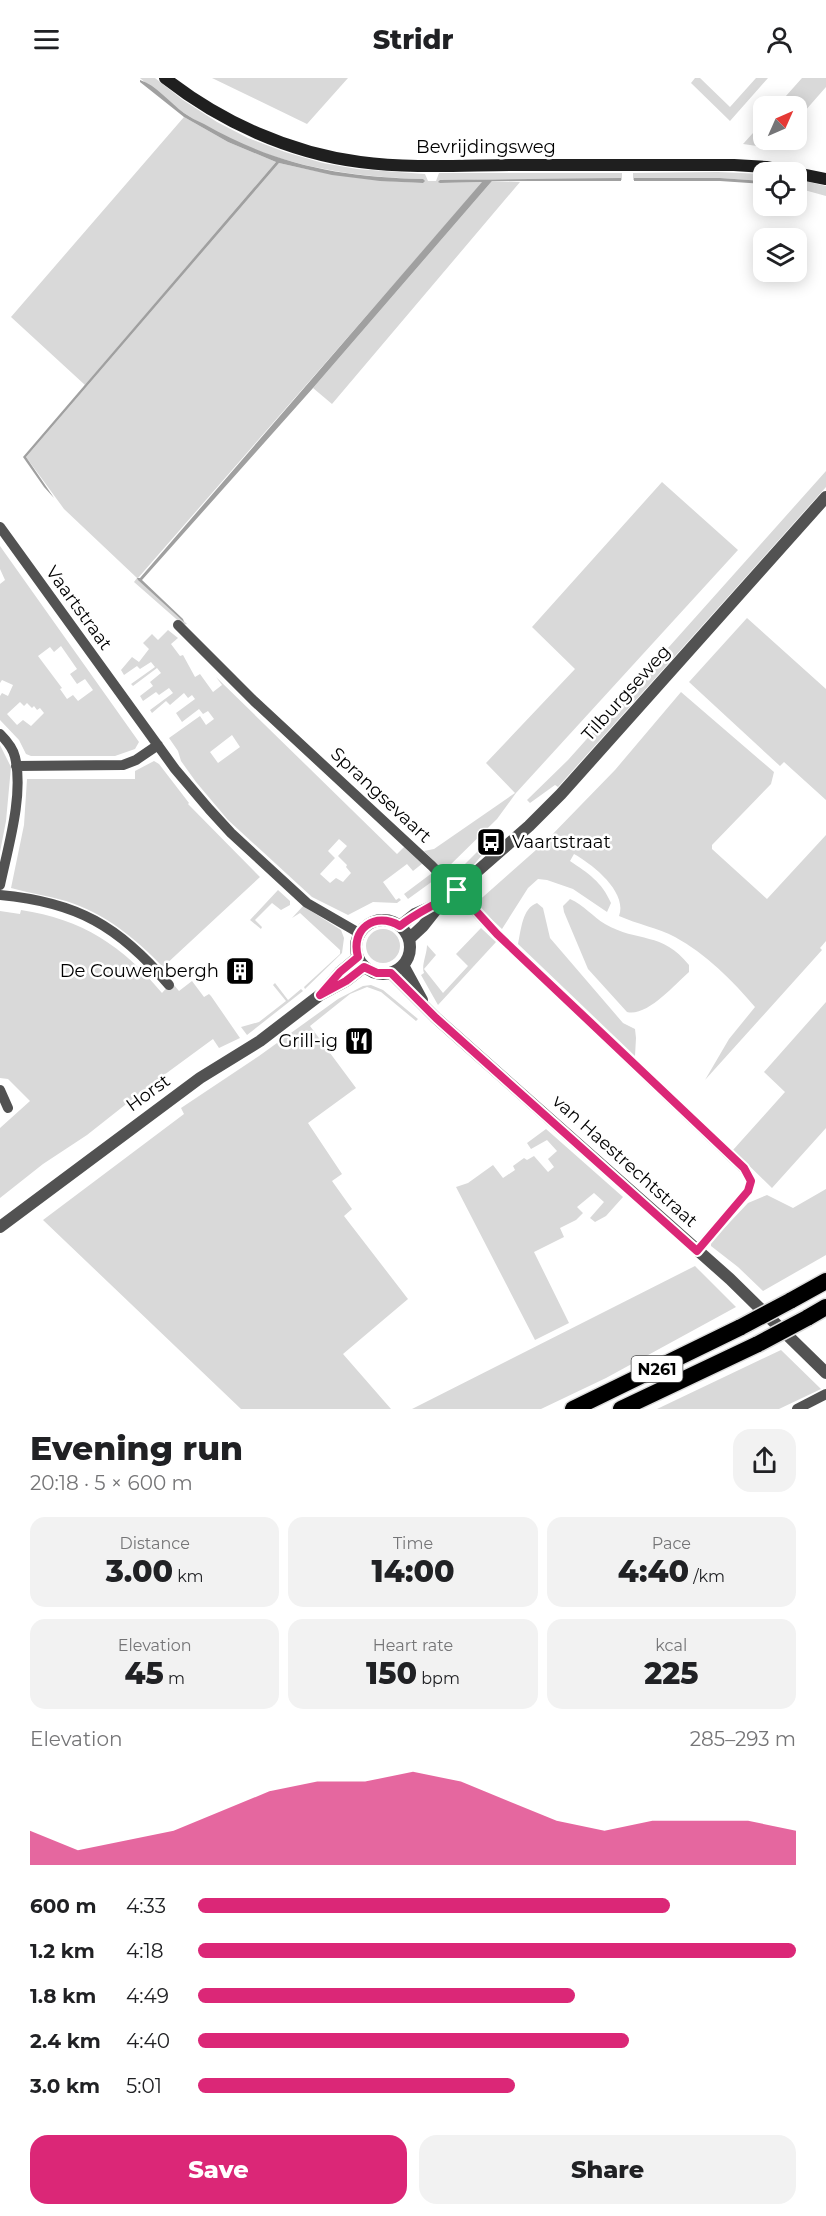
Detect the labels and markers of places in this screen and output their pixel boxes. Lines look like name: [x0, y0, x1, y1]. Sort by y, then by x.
bus stop icon: Vaartstraat: [475, 826, 507, 858]
place label: Vaartstraat: [512, 831, 611, 853]
pin: [431, 864, 482, 915]
building icon: De Couwenbergh: [224, 955, 256, 987]
place label: De Couwenbergh: [60, 960, 219, 982]
restaurant icon: Grill-ig: [343, 1025, 375, 1057]
place label: Grill-ig: [278, 1030, 338, 1052]

